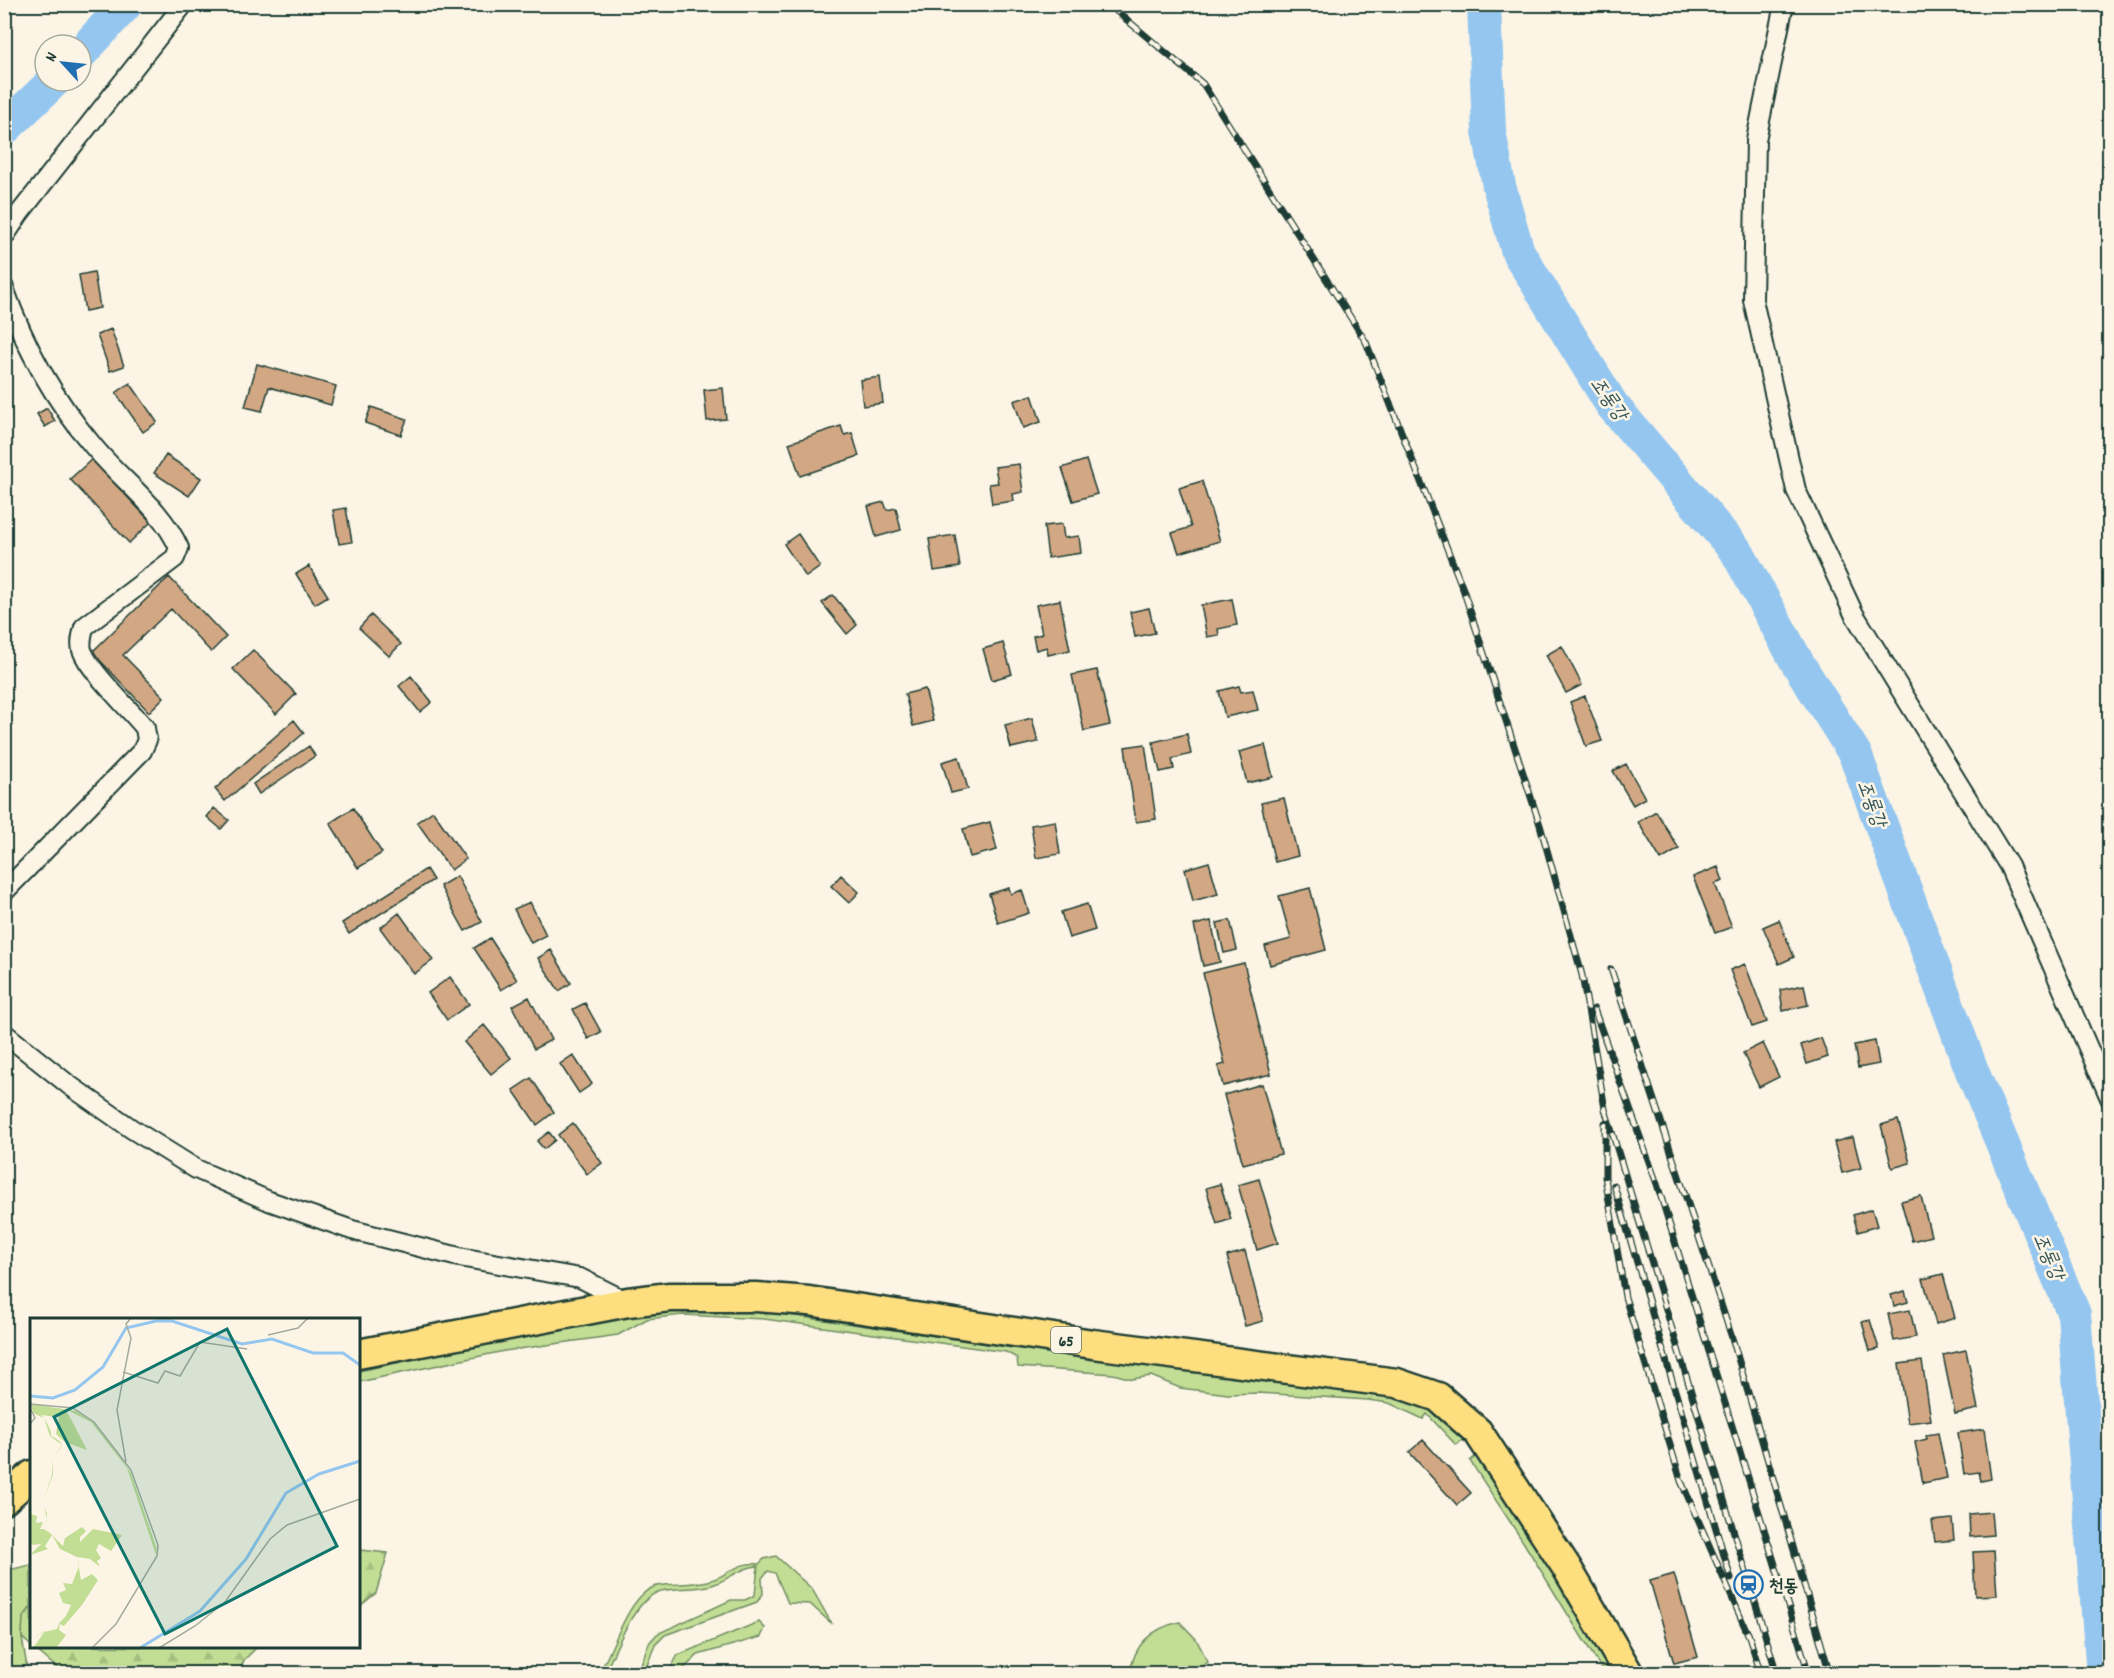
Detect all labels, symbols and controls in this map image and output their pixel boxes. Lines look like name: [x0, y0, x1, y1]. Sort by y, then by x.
north arrow: [33, 33, 93, 93]
text: N: [40, 48, 64, 66]
water label: 조롱강: [1582, 372, 1635, 430]
water label: 조롱강: [1849, 777, 1893, 834]
water label: 조롱강: [2025, 1229, 2071, 1288]
inset map: [30, 1318, 360, 1648]
road number: 65: [1051, 1327, 1081, 1353]
station icon: 천동: [1732, 1569, 1764, 1601]
place label: 천동: [1769, 1575, 1798, 1600]

